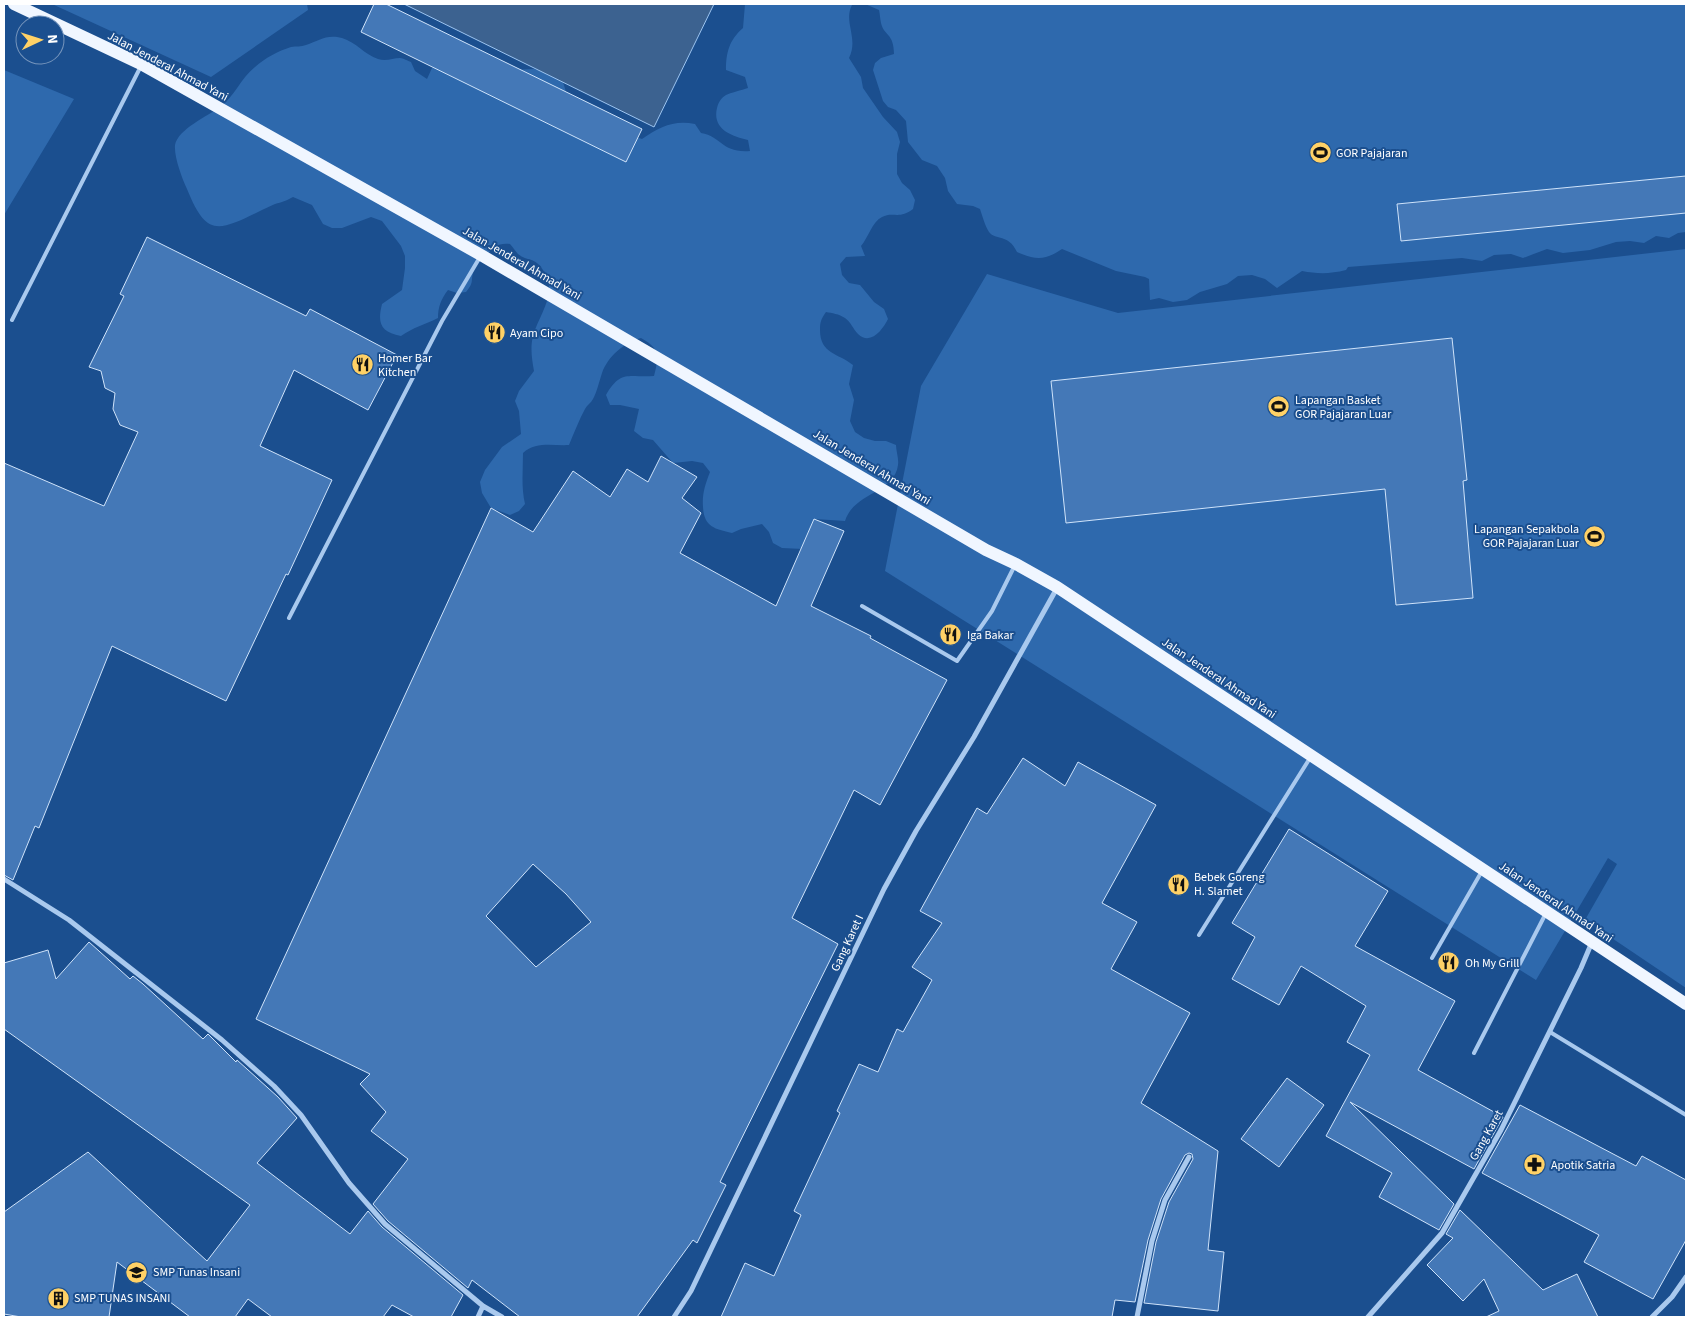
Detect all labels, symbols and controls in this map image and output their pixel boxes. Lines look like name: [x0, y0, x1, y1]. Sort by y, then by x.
north arrow: [15, 15, 65, 65]
street label: Jalan Jenderal Ahmad Yani: [104, 27, 231, 106]
text: N: [42, 34, 62, 45]
sports icon: GOR Pajajaran: [1308, 141, 1332, 165]
place label: GOR Pajajaran: [1336, 145, 1407, 162]
street label: Jalan Jenderal Ahmad Yani: [459, 222, 584, 304]
restaurant icon: Ayam Cipo: [482, 321, 506, 345]
place label: Ayam Cipo: [510, 325, 563, 342]
place label: Homer Bar Kitchen: [378, 350, 433, 381]
restaurant icon: Homer Bar Kitchen: [350, 353, 374, 377]
place label: Lapangan Basket GOR Pajajaran Luar: [1295, 392, 1392, 423]
sports icon: Lapangan Basket GOR Pajajaran Luar: [1267, 395, 1291, 419]
street label: Jalan Jenderal Ahmad Yani: [810, 425, 934, 509]
place label: Lapangan Sepakbola GOR Pajajaran Luar: [1474, 521, 1580, 552]
sports icon: Lapangan Sepakbola GOR Pajajaran Luar: [1583, 524, 1607, 548]
restaurant icon: Iga Bakar: [939, 623, 963, 647]
place label: Iga Bakar: [967, 627, 1014, 644]
street label: Jalan Jenderal Ahmad Yani: [1158, 634, 1279, 723]
street label: Jalan Jenderal Ahmad Yani: [1495, 858, 1616, 947]
place label: Bebek Goreng H. Slamet: [1194, 869, 1264, 900]
restaurant icon: Bebek Goreng H. Slamet: [1166, 872, 1190, 896]
street label: Gang Karet I: [827, 912, 868, 974]
restaurant icon: Oh My Grill: [1437, 951, 1461, 975]
place label: Oh My Grill: [1465, 955, 1519, 972]
street label: Gang Karet: [1466, 1107, 1507, 1164]
pharmacy icon: Apotik Satria: [1523, 1153, 1547, 1177]
place label: Apotik Satria: [1551, 1157, 1615, 1174]
school or university icon: SMP Tunas Insani: [125, 1260, 149, 1284]
place label: SMP Tunas Insani: [153, 1264, 240, 1281]
building icon: SMP TUNAS INSANI: [46, 1286, 70, 1310]
place label: SMP TUNAS INSANI: [74, 1290, 170, 1307]

